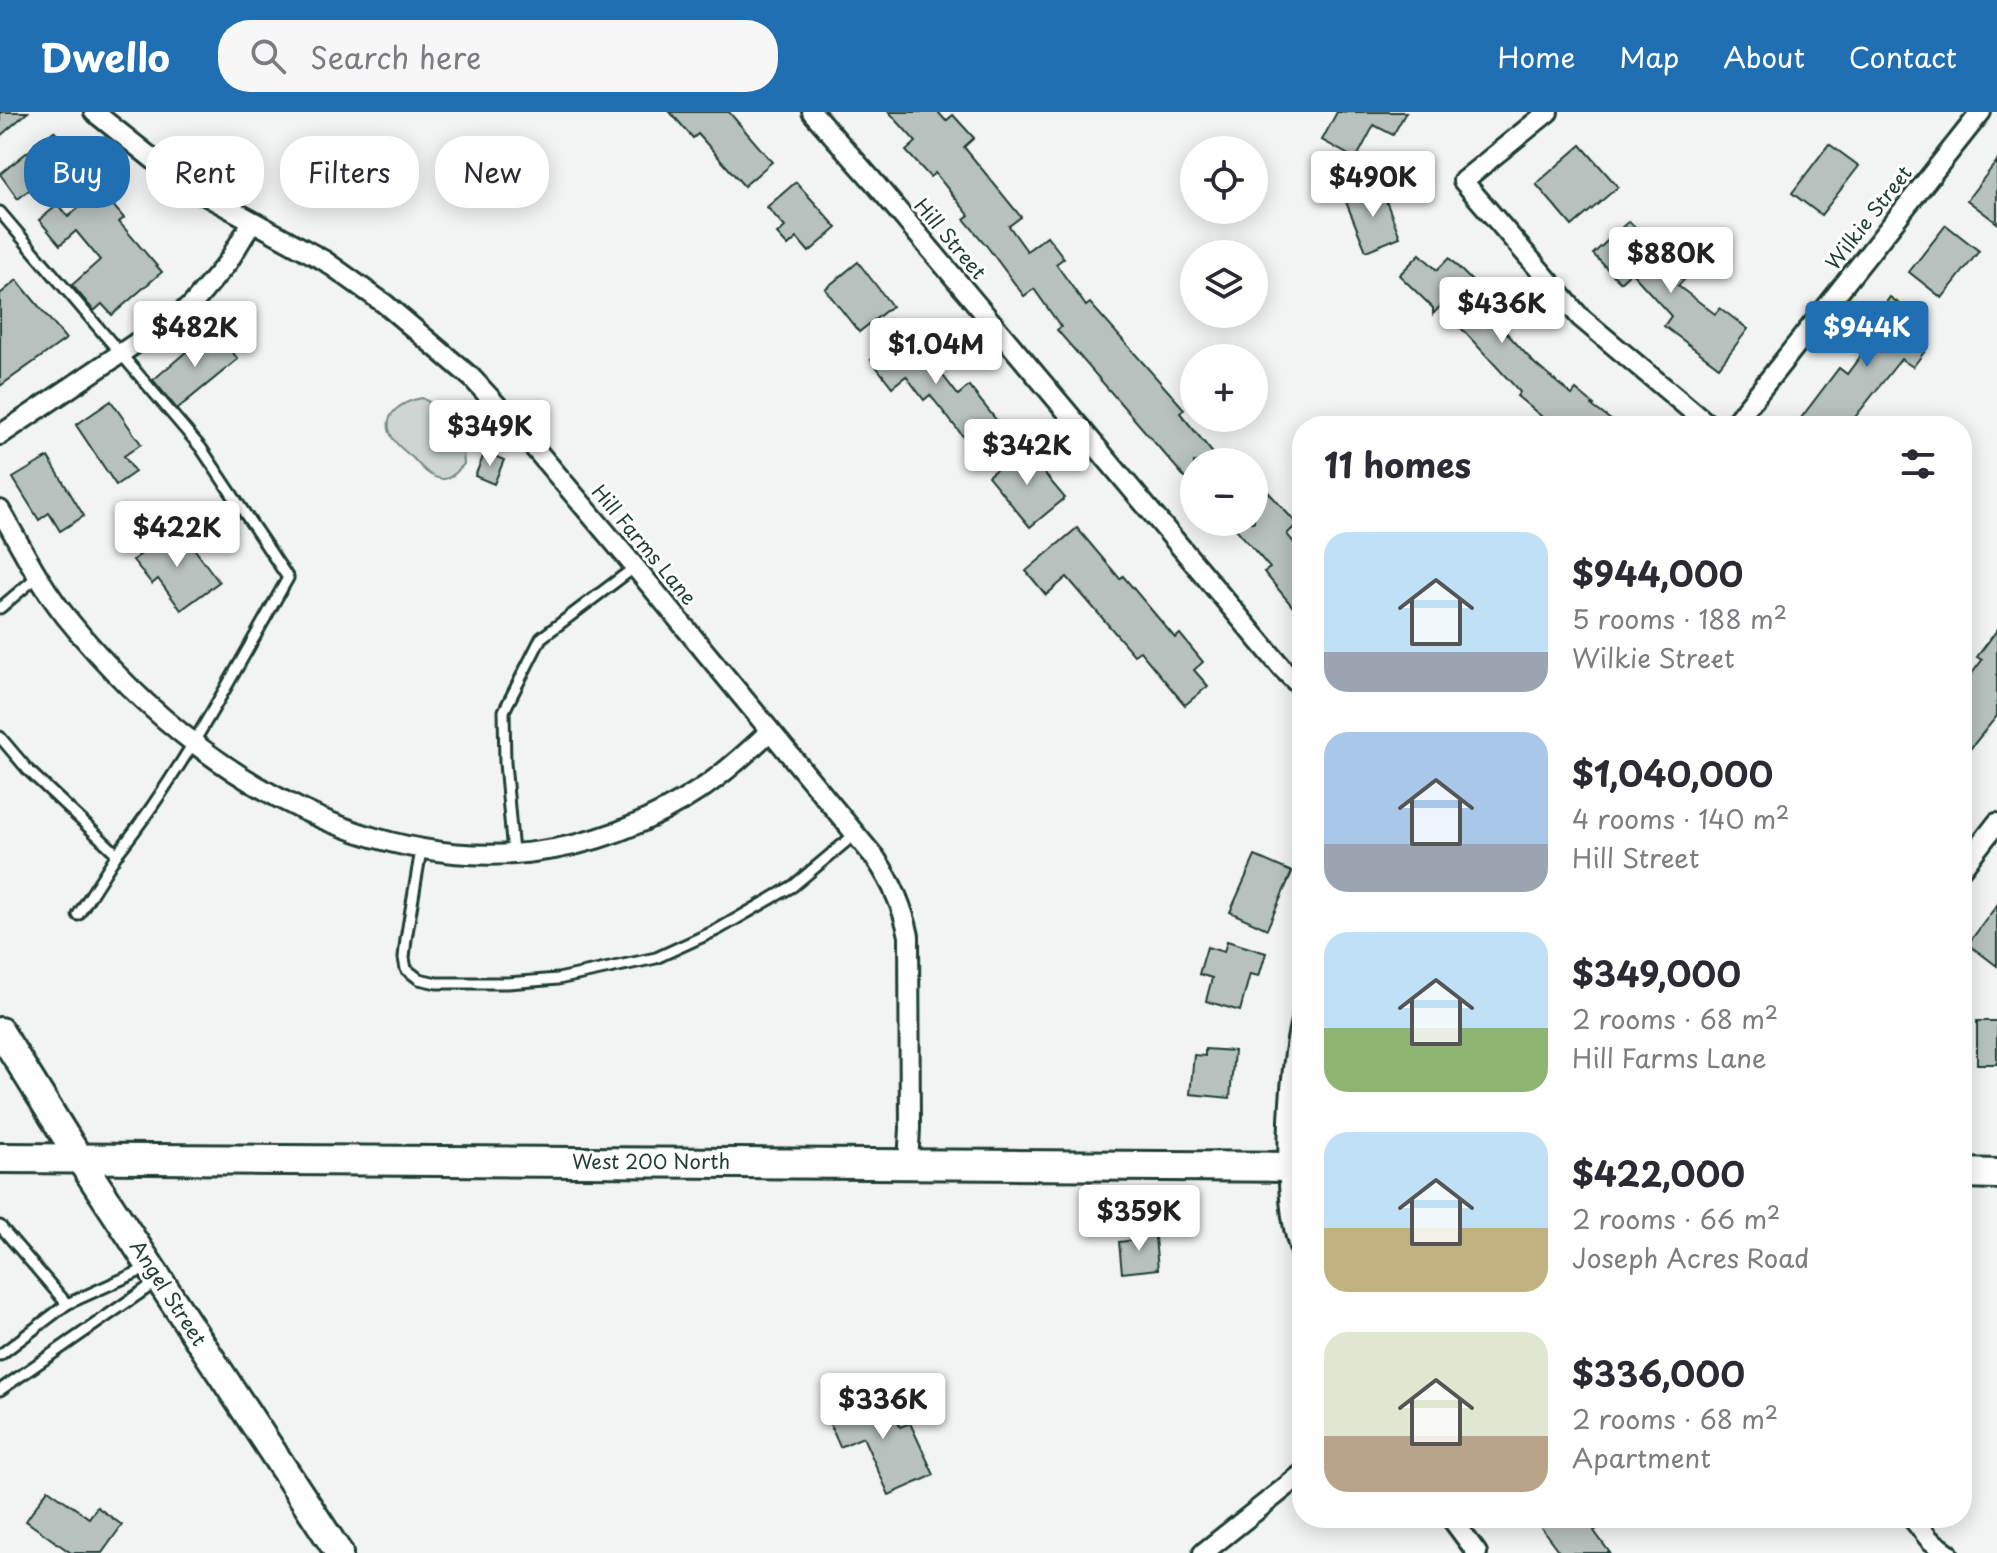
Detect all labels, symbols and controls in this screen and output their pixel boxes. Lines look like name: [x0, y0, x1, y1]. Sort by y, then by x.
search box: [218, 20, 778, 92]
text: Dwello: [40, 28, 170, 85]
icon: search: [246, 34, 290, 78]
text: Search here: [310, 34, 481, 79]
text: Home: [1497, 35, 1575, 78]
text: Map: [1619, 35, 1679, 78]
text: About: [1723, 35, 1805, 78]
text: Contact: [1849, 35, 1957, 78]
chip: Buy: [24, 136, 130, 208]
chip: Rent: [146, 136, 264, 208]
chip: Filters: [280, 136, 419, 208]
chip: New: [435, 136, 549, 208]
map controls: [1180, 136, 1268, 536]
button: locate: [1180, 136, 1268, 224]
pin: $490K: [1317, 151, 1429, 219]
text: $490K: [1329, 157, 1417, 196]
street label: Wilkie Street: [1818, 159, 1919, 276]
street label: Hill Street: [908, 191, 994, 286]
pin: $880K: [1615, 227, 1727, 295]
text: $880K: [1627, 233, 1715, 272]
button: layers: [1180, 240, 1268, 328]
pin: $436K: [1446, 277, 1558, 345]
text: $436K: [1458, 283, 1546, 322]
pin: $482K: [139, 301, 251, 369]
pin: $944K: [1811, 301, 1923, 369]
text: $482K: [152, 307, 238, 346]
text: $944K: [1823, 307, 1911, 346]
pin: $1.04M: [871, 318, 1001, 386]
text: $1.04M: [888, 324, 984, 363]
button: +: [1180, 344, 1268, 432]
pin: $349K: [434, 400, 546, 468]
text: $349K: [447, 406, 533, 445]
pin: $342K: [971, 419, 1083, 487]
text: $342K: [982, 425, 1072, 464]
text: 11 homes: [1324, 438, 1471, 490]
icon: filters: [1896, 442, 1940, 486]
button: −: [1180, 448, 1268, 536]
street label: Hill Farms Lane: [585, 477, 704, 611]
pin: $422K: [121, 501, 233, 569]
text: $422K: [133, 507, 221, 546]
text: $944,000: [1572, 547, 1743, 599]
icon: home: [1388, 564, 1484, 660]
text: 5 rooms · 188 m²: [1572, 599, 1787, 638]
text: Wilkie Street: [1572, 638, 1735, 677]
text: $1,040,000: [1572, 747, 1773, 799]
icon: home: [1388, 764, 1484, 860]
text: 4 rooms · 140 m²: [1572, 799, 1790, 838]
text: Hill Street: [1572, 838, 1699, 877]
text: $349,000: [1572, 947, 1741, 999]
icon: home: [1388, 964, 1484, 1060]
text: 2 rooms · 68 m²: [1572, 999, 1778, 1038]
text: Hill Farms Lane: [1572, 1038, 1767, 1077]
street label: West 200 North: [572, 1146, 730, 1176]
text: $422,000: [1572, 1147, 1745, 1199]
icon: home: [1388, 1164, 1484, 1260]
pin: $359K: [1083, 1185, 1195, 1253]
text: $359K: [1097, 1191, 1181, 1230]
text: 2 rooms · 66 m²: [1572, 1199, 1781, 1238]
street label: Angel Street: [123, 1233, 214, 1352]
text: Joseph Acres Road: [1572, 1238, 1809, 1277]
text: $336,000: [1572, 1347, 1745, 1399]
icon: home: [1388, 1364, 1484, 1460]
pin: $336K: [827, 1373, 939, 1441]
text: $336K: [838, 1379, 928, 1418]
text: 2 rooms · 68 m²: [1572, 1399, 1778, 1438]
text: Apartment: [1572, 1438, 1711, 1477]

